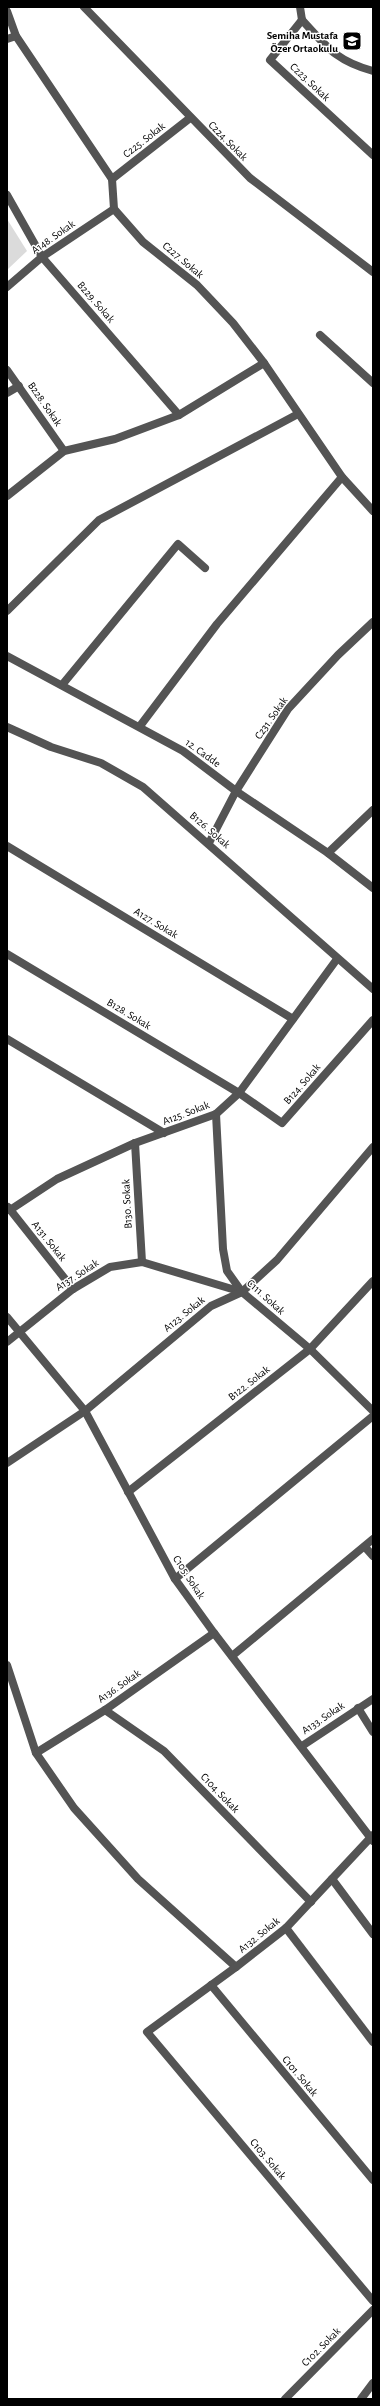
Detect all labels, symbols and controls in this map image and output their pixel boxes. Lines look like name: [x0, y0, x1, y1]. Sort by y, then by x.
place label: Semiha Mustafa Özer Ortaokulu: [267, 30, 339, 54]
school or university icon: Semiha Mustafa Özer Ortaokulu: [341, 30, 363, 52]
street label: C223. Sokak: [288, 61, 332, 103]
street label: C224. Sokak: [206, 119, 250, 163]
street label: C225. Sokak: [121, 120, 167, 160]
street label: A148. Sokak: [29, 218, 77, 256]
street label: C227. Sokak: [160, 240, 206, 280]
street label: B229. Sokak: [75, 279, 117, 325]
street label: B228. Sokak: [26, 380, 64, 428]
street label: C231. Sokak: [253, 695, 289, 741]
street label: 12. Cadde: [183, 737, 223, 769]
street label: B126. Sokak: [188, 810, 232, 850]
street label: A127. Sokak: [132, 906, 180, 940]
street label: B128. Sokak: [105, 997, 153, 1031]
street label: B124. Sokak: [282, 1062, 322, 1106]
street label: A125. Sokak: [161, 1099, 211, 1127]
street label: B130. Sokak: [120, 1179, 134, 1229]
street label: A131. Sokak: [30, 1219, 68, 1263]
street label: A137. Sokak: [54, 1257, 100, 1293]
street label: C111. Sokak: [245, 1277, 287, 1317]
street label: A123. Sokak: [161, 1294, 207, 1334]
street label: B122. Sokak: [226, 1363, 272, 1403]
street label: C105. Sokak: [171, 1553, 207, 1601]
street label: A136. Sokak: [96, 1667, 142, 1705]
street label: A133. Sokak: [300, 1700, 346, 1736]
street label: C104. Sokak: [199, 1771, 241, 1815]
street label: A132. Sokak: [236, 1915, 282, 1955]
street label: C101. Sokak: [280, 2054, 320, 2098]
street label: C103. Sokak: [248, 2137, 288, 2181]
street label: C102. Sokak: [299, 2325, 343, 2369]

